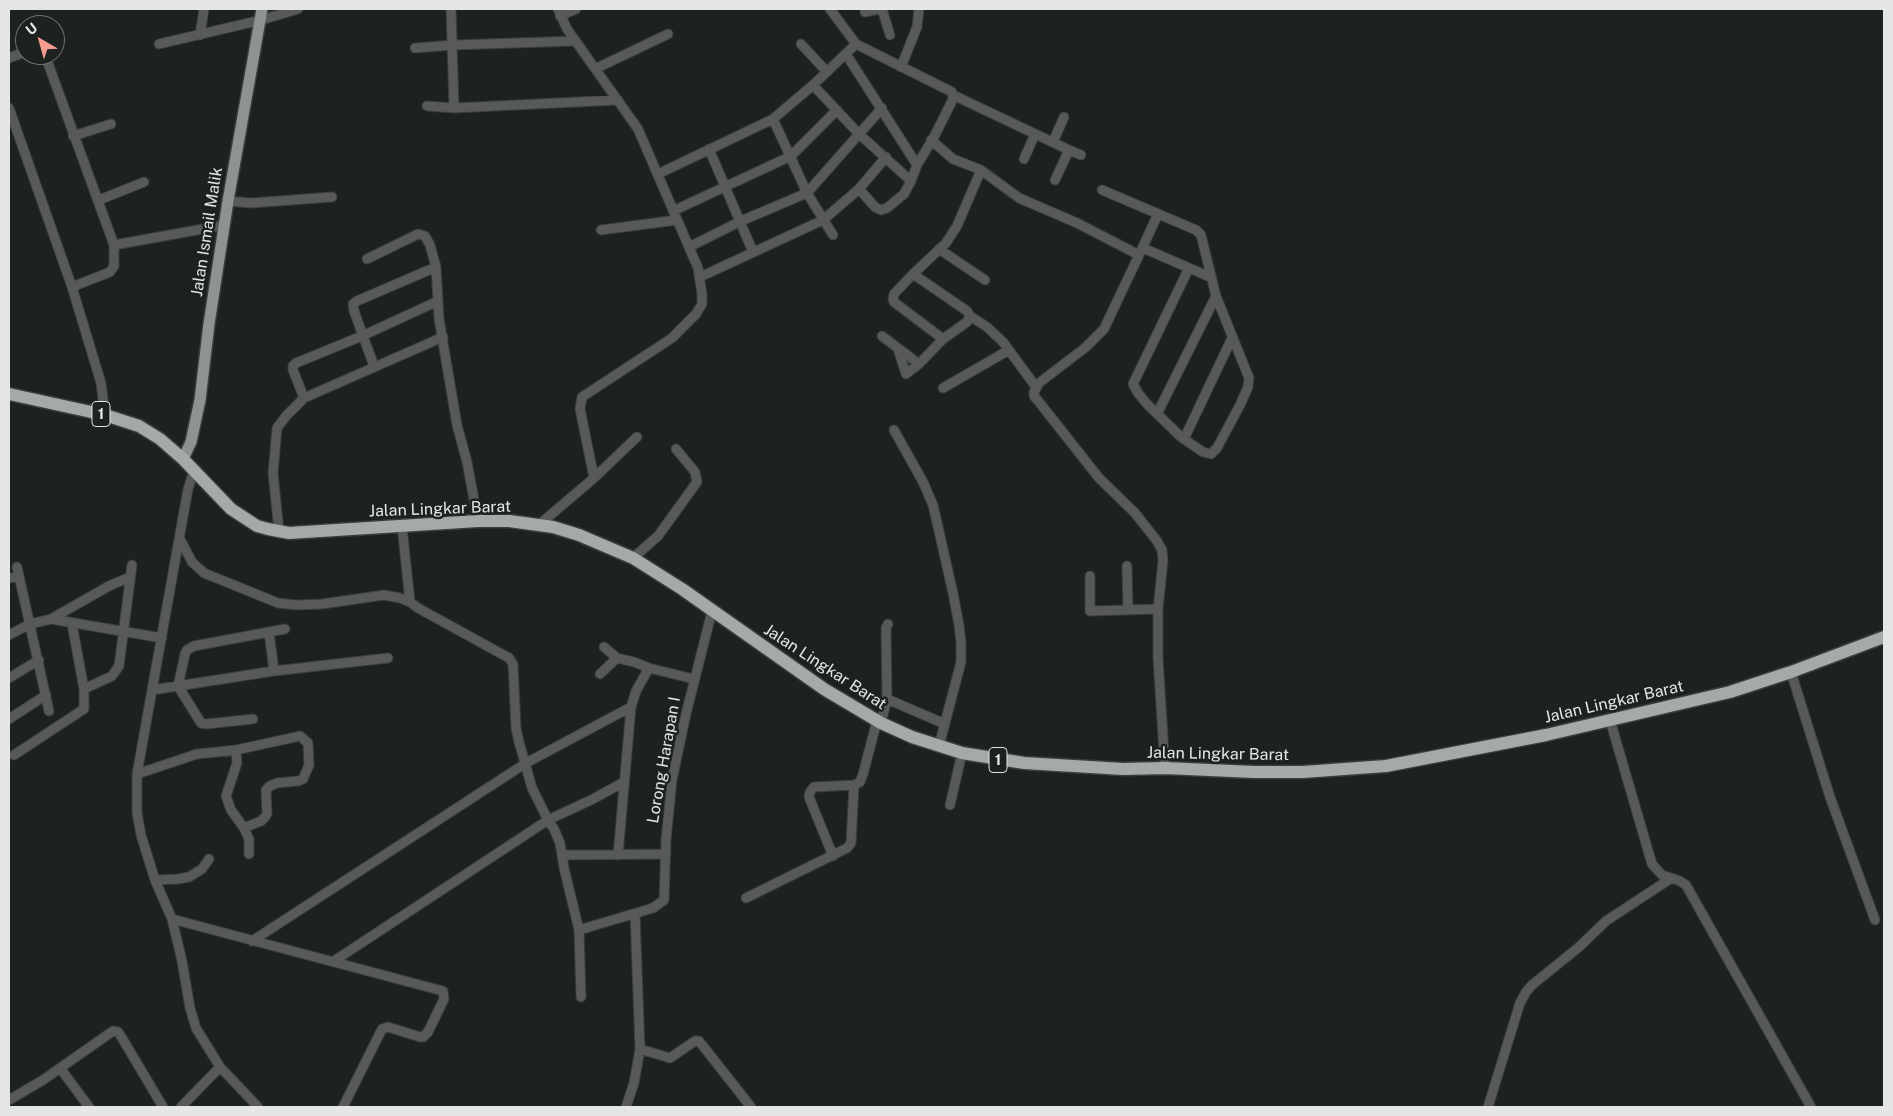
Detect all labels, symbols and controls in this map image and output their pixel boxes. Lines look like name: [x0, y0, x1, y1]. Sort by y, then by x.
north arrow: [15, 15, 65, 65]
text: U: [22, 20, 40, 38]
street label: Jalan Ismail Malik: [187, 166, 227, 298]
road number: 1: [92, 402, 110, 426]
street label: Jalan Lingkar Barat: [369, 497, 511, 521]
street label: Jalan Lingkar Barat: [760, 620, 890, 714]
street label: Jalan Lingkar Barat: [1543, 677, 1685, 727]
street label: Lorong Harapan I: [643, 695, 685, 825]
street label: Jalan Lingkar Barat: [1147, 743, 1289, 765]
road number: 1: [989, 748, 1007, 772]

